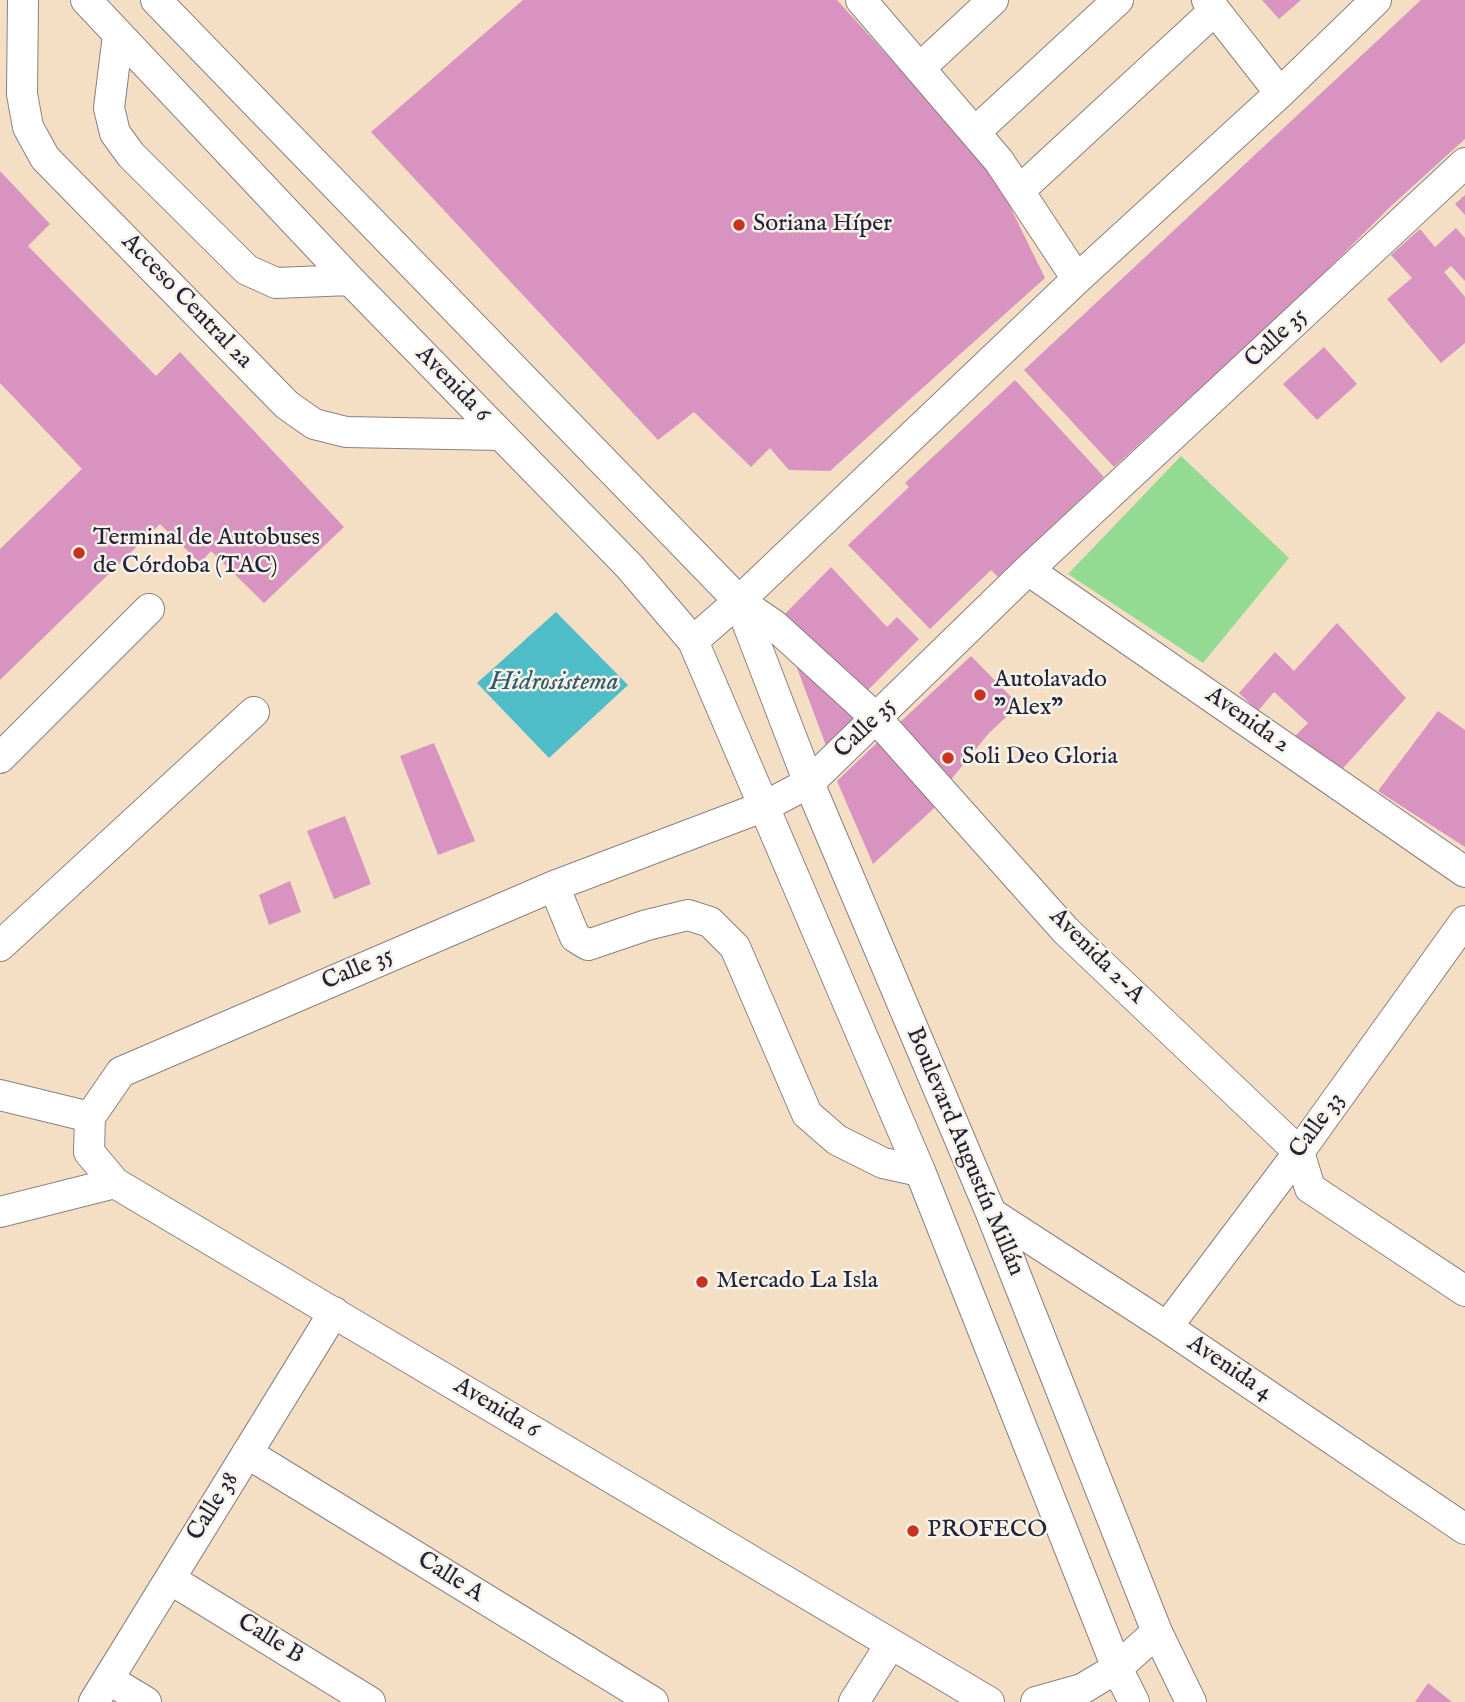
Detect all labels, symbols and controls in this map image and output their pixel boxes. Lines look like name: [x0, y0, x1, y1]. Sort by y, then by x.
place label: Soriana Híper: [753, 211, 892, 239]
marker: Soriana Híper: [731, 217, 747, 233]
street label: Acceso Central 2a: [114, 229, 258, 375]
street label: Calle 35: [1240, 303, 1314, 375]
street label: Avenida 6: [409, 341, 495, 429]
place label: Terminal de Autobuses de Córdoba (TAC): [93, 525, 320, 581]
marker: Terminal de Autobuses de Córdoba (TAC): [71, 545, 87, 561]
place label: Autolavado "Alex": [994, 667, 1107, 723]
water label: Hidrosistema: [490, 668, 618, 700]
street label: Avenida 2: [1199, 682, 1295, 760]
marker: Autolavado "Alex": [972, 687, 988, 703]
street label: Calle 35: [829, 693, 903, 765]
place label: Soli Deo Gloria: [962, 744, 1118, 772]
marker: Soli Deo Gloria: [940, 750, 956, 766]
street label: Avenida 2-A: [1042, 903, 1150, 1011]
street label: Calle 35: [318, 942, 398, 998]
street label: Boulevard Augustín Millán: [899, 1023, 1029, 1281]
street label: Calle 33: [1284, 1087, 1352, 1165]
place label: Mercado La Isla: [716, 1268, 878, 1296]
marker: Mercado La Isla: [694, 1274, 710, 1290]
street label: Avenida 4: [1181, 1330, 1277, 1408]
street label: Avenida 6: [448, 1372, 544, 1446]
street label: Calle 38: [182, 1467, 246, 1547]
place label: PROFECO: [927, 1517, 1047, 1545]
marker: PROFECO: [905, 1523, 921, 1539]
street label: Calle A: [411, 1546, 489, 1610]
street label: Calle B: [232, 1609, 308, 1671]

